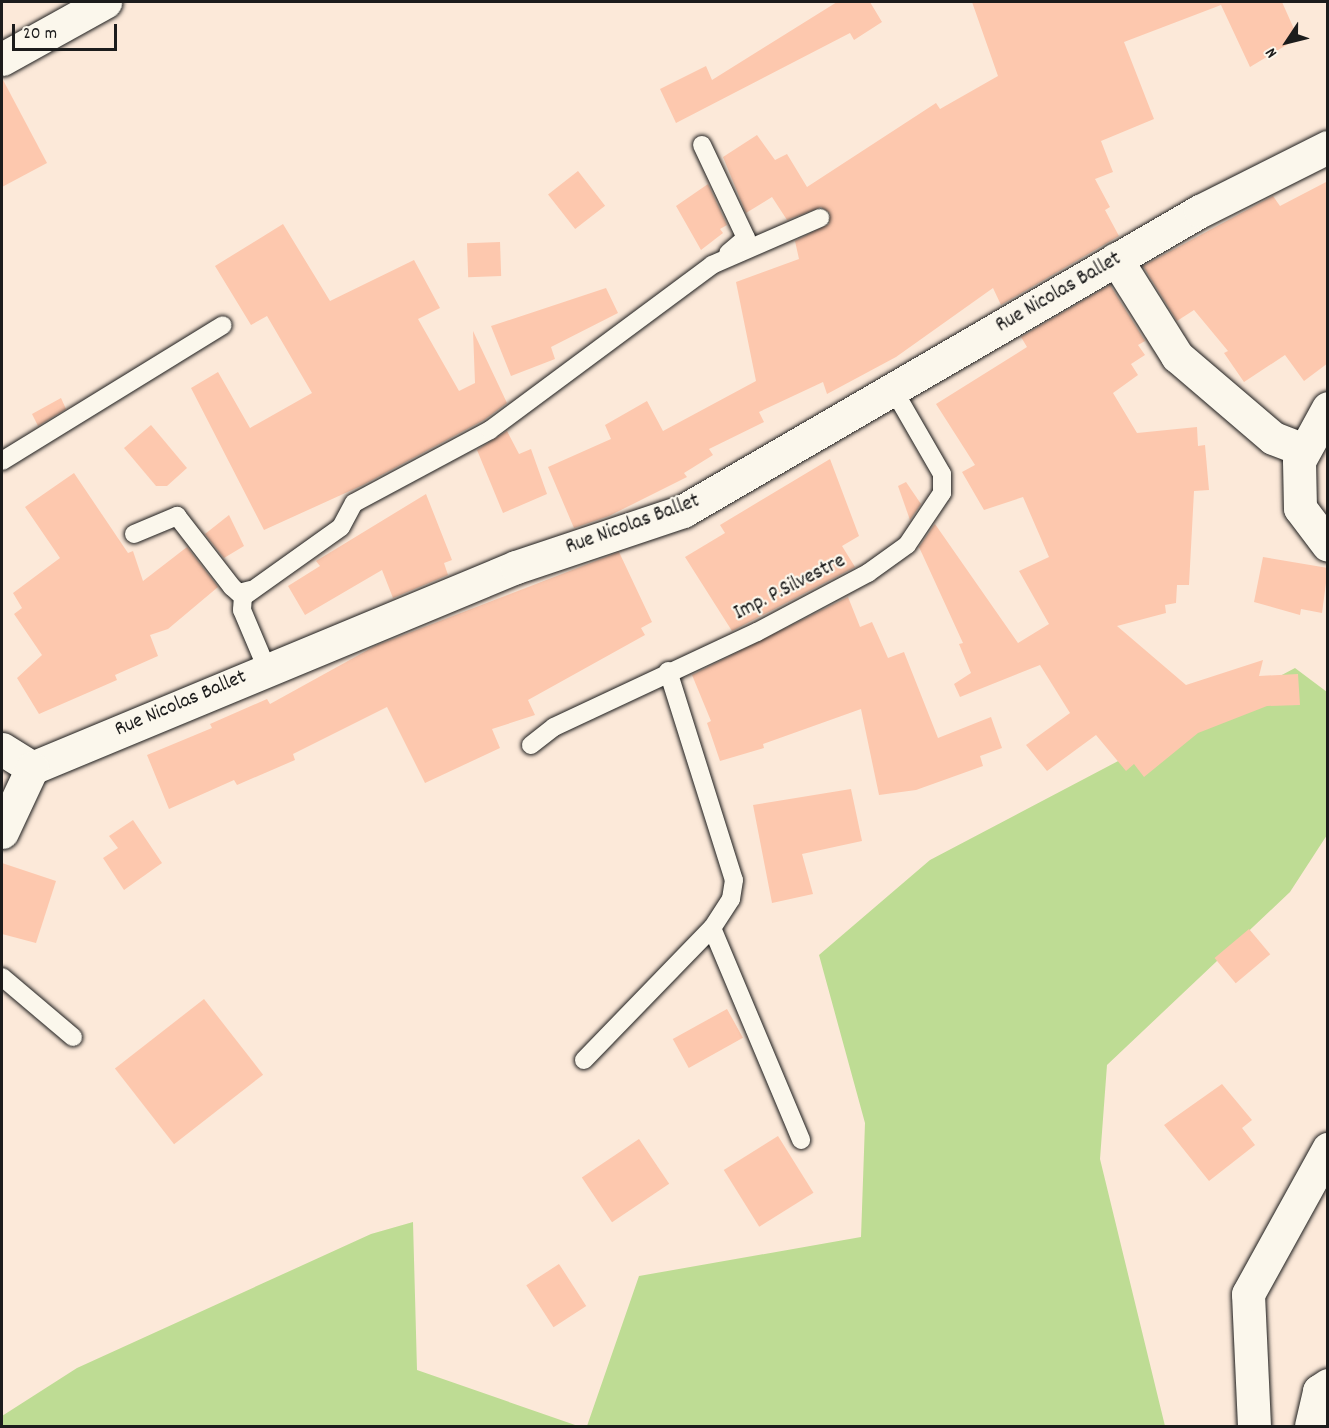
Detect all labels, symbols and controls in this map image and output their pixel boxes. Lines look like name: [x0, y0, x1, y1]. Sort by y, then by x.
scale bar: [15, 12, 120, 50]
north arrow: [1257, 12, 1317, 72]
text: 20 m: [23, 22, 57, 47]
text: N: [1260, 43, 1284, 62]
street label: Rue Nicolas Ballet: [992, 247, 1126, 339]
street label: Rue Nicolas Ballet: [563, 489, 703, 561]
street label: Imp. P.Silvestre: [730, 549, 850, 627]
street label: Rue Nicolas Ballet: [111, 665, 251, 743]

